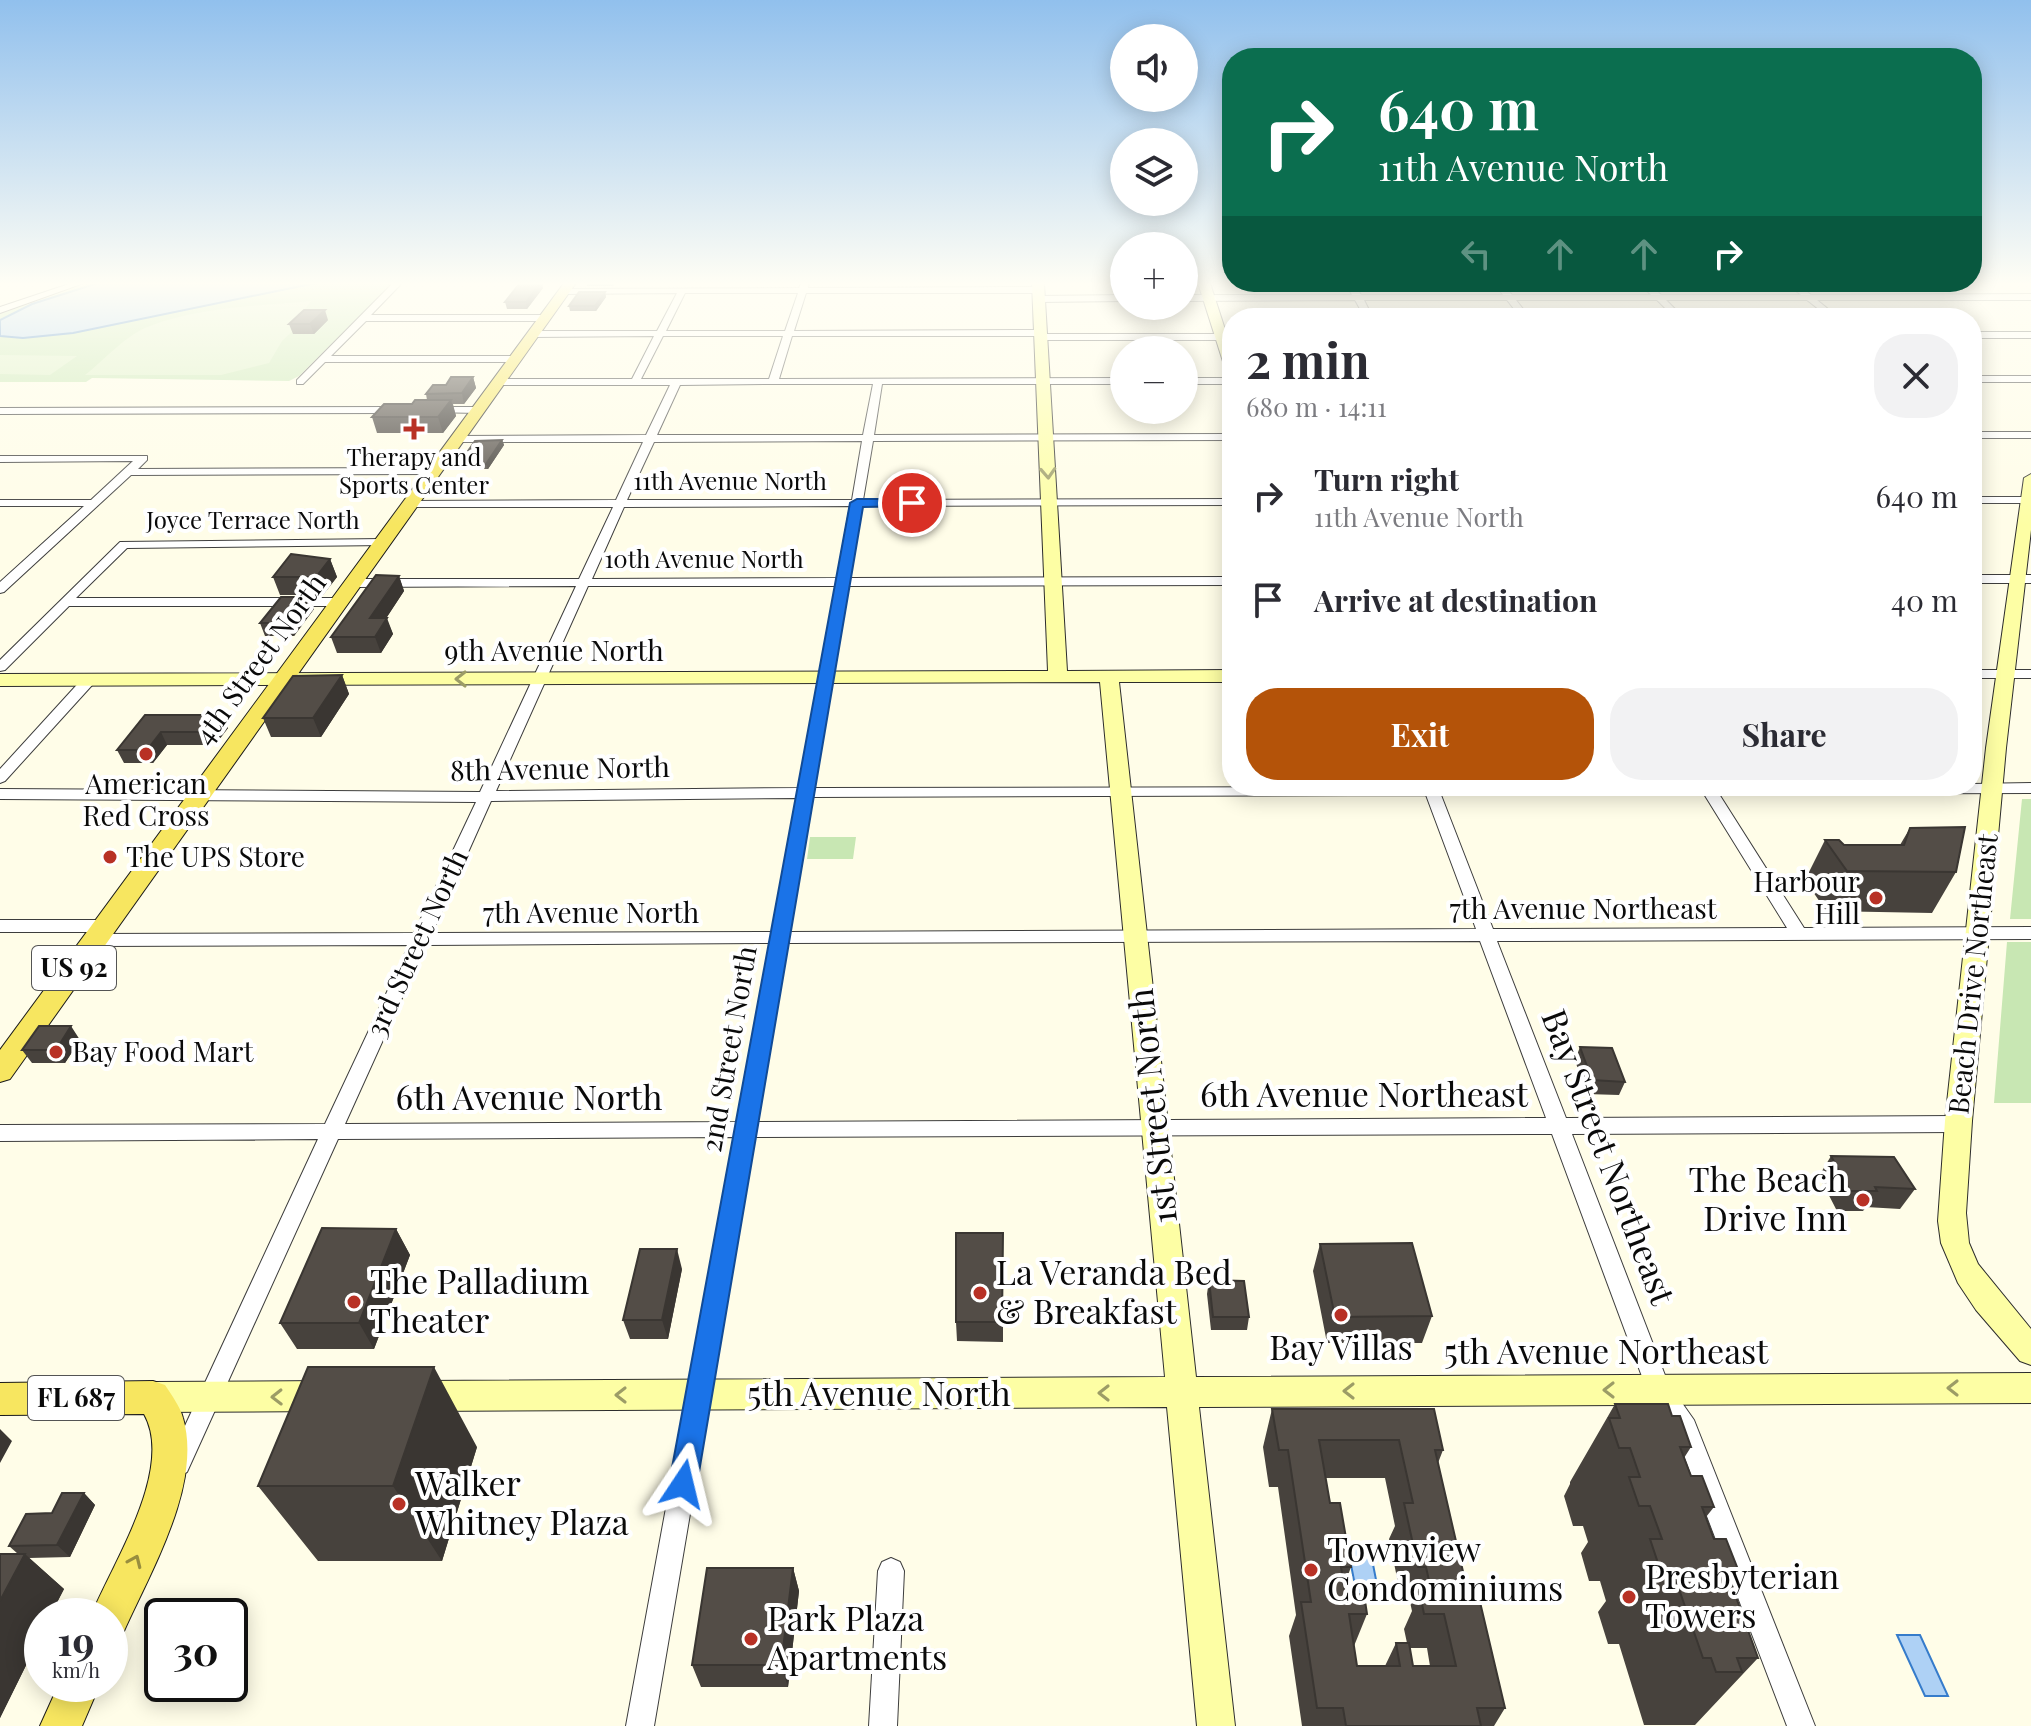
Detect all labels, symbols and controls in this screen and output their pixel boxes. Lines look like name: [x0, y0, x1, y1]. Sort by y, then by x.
map controls: [1110, 24, 1198, 424]
button: sound: [1110, 24, 1198, 112]
text: 640 m: [1378, 70, 1539, 145]
icon: right: [1246, 80, 1350, 184]
button: layers: [1110, 128, 1198, 216]
text: 11th Avenue North: [1378, 142, 1668, 190]
button: +: [1110, 232, 1198, 320]
icon: left: [1454, 232, 1498, 276]
icon: ahead: [1538, 232, 1582, 276]
icon: ahead: [1622, 232, 1666, 276]
icon: right: [1706, 232, 1750, 276]
text: 2 min: [1246, 327, 1370, 391]
button: close: [1874, 334, 1958, 418]
button: −: [1110, 336, 1198, 424]
text: 680 m · 14:11: [1246, 389, 1387, 424]
marker: Therapy and Sports Center: [403, 418, 425, 440]
place label: Therapy and Sports Center: [339, 440, 489, 500]
text: Turn right: [1314, 459, 1459, 499]
street label: 11th Avenue North: [633, 464, 827, 496]
one-way arrow: [1039, 467, 1056, 480]
pin: [878, 469, 946, 537]
icon: right: [1246, 474, 1290, 518]
text: 640 m: [1876, 476, 1958, 516]
icon: arrive: [890, 481, 934, 525]
text: 11th Avenue North: [1314, 499, 1524, 534]
street label: Joyce Terrace North: [145, 503, 360, 535]
street label: 10th Avenue North: [604, 542, 804, 574]
street label: 4th Street North: [184, 565, 334, 751]
icon: arrive: [1246, 578, 1290, 622]
text: Arrive at destination: [1314, 580, 1597, 620]
text: 40 m: [1891, 580, 1958, 620]
street label: 9th Avenue North: [444, 631, 664, 668]
one-way arrow: [454, 670, 467, 688]
button: Exit: [1246, 688, 1594, 780]
button: Share: [1610, 688, 1958, 780]
marker: American Red Cross: [137, 745, 155, 763]
street label: 8th Avenue North: [450, 747, 671, 788]
place label: American Red Cross: [82, 764, 210, 833]
street label: Beach Drive Northeast: [1938, 831, 2005, 1116]
place label: The UPS Store: [126, 837, 305, 874]
street label: 3rd Street North: [356, 842, 476, 1042]
marker: The UPS Store: [101, 848, 119, 866]
place label: Harbour Hill: [1753, 862, 1861, 931]
street label: 7th Avenue Northeast: [1449, 889, 1718, 926]
marker: Harbour Hill: [1867, 889, 1885, 907]
street label: 7th Avenue North: [483, 893, 700, 930]
street label: 2nd Street North: [691, 942, 764, 1155]
road number: US 92: [32, 946, 116, 990]
street label: 1st Street North: [1116, 986, 1186, 1226]
street label: Bay Street Northeast: [1532, 1002, 1688, 1311]
place label: Bay Food Mart: [72, 1032, 254, 1069]
marker: Bay Food Mart: [47, 1043, 65, 1061]
street label: 6th Avenue Northeast: [1200, 1070, 1529, 1116]
street label: 6th Avenue North: [396, 1073, 662, 1119]
place label: The Beach Drive Inn: [1689, 1155, 1847, 1240]
marker: The Beach Drive Inn: [1854, 1191, 1872, 1209]
place label: La Veranda Bed & Breakfast: [996, 1248, 1232, 1333]
place label: The Palladium Theater: [370, 1257, 589, 1342]
marker: La Veranda Bed & Breakfast: [971, 1284, 989, 1302]
marker: The Palladium Theater: [345, 1293, 363, 1311]
marker: Bay Villas: [1332, 1306, 1350, 1324]
place label: Bay Villas: [1269, 1323, 1413, 1369]
street label: 5th Avenue Northeast: [1444, 1327, 1769, 1373]
street label: 5th Avenue North: [747, 1369, 1011, 1415]
road number: FL 687: [28, 1376, 124, 1420]
one-way arrow: [1946, 1379, 1959, 1397]
one-way arrow: [1602, 1381, 1615, 1399]
one-way arrow: [1342, 1382, 1355, 1400]
one-way arrow: [1097, 1384, 1110, 1402]
one-way arrow: [614, 1386, 627, 1404]
one-way arrow: [270, 1388, 283, 1406]
position arrow: [641, 1442, 725, 1526]
place label: Walker Whitney Plaza: [414, 1459, 629, 1544]
marker: Walker Whitney Plaza: [390, 1495, 408, 1513]
place label: Townview Condominiums: [1327, 1525, 1563, 1610]
place label: Presbyterian Towers: [1645, 1552, 1839, 1637]
one-way arrow: [125, 1555, 141, 1569]
marker: Townview Condominiums: [1302, 1561, 1320, 1579]
marker: Presbyterian Towers: [1620, 1588, 1638, 1606]
place label: Park Plaza Apartments: [766, 1594, 947, 1679]
speed limit sign: 30: [144, 1598, 248, 1702]
text: 19: [57, 1613, 95, 1666]
marker: Park Plaza Apartments: [742, 1630, 760, 1648]
text: km/h: [52, 1656, 100, 1683]

